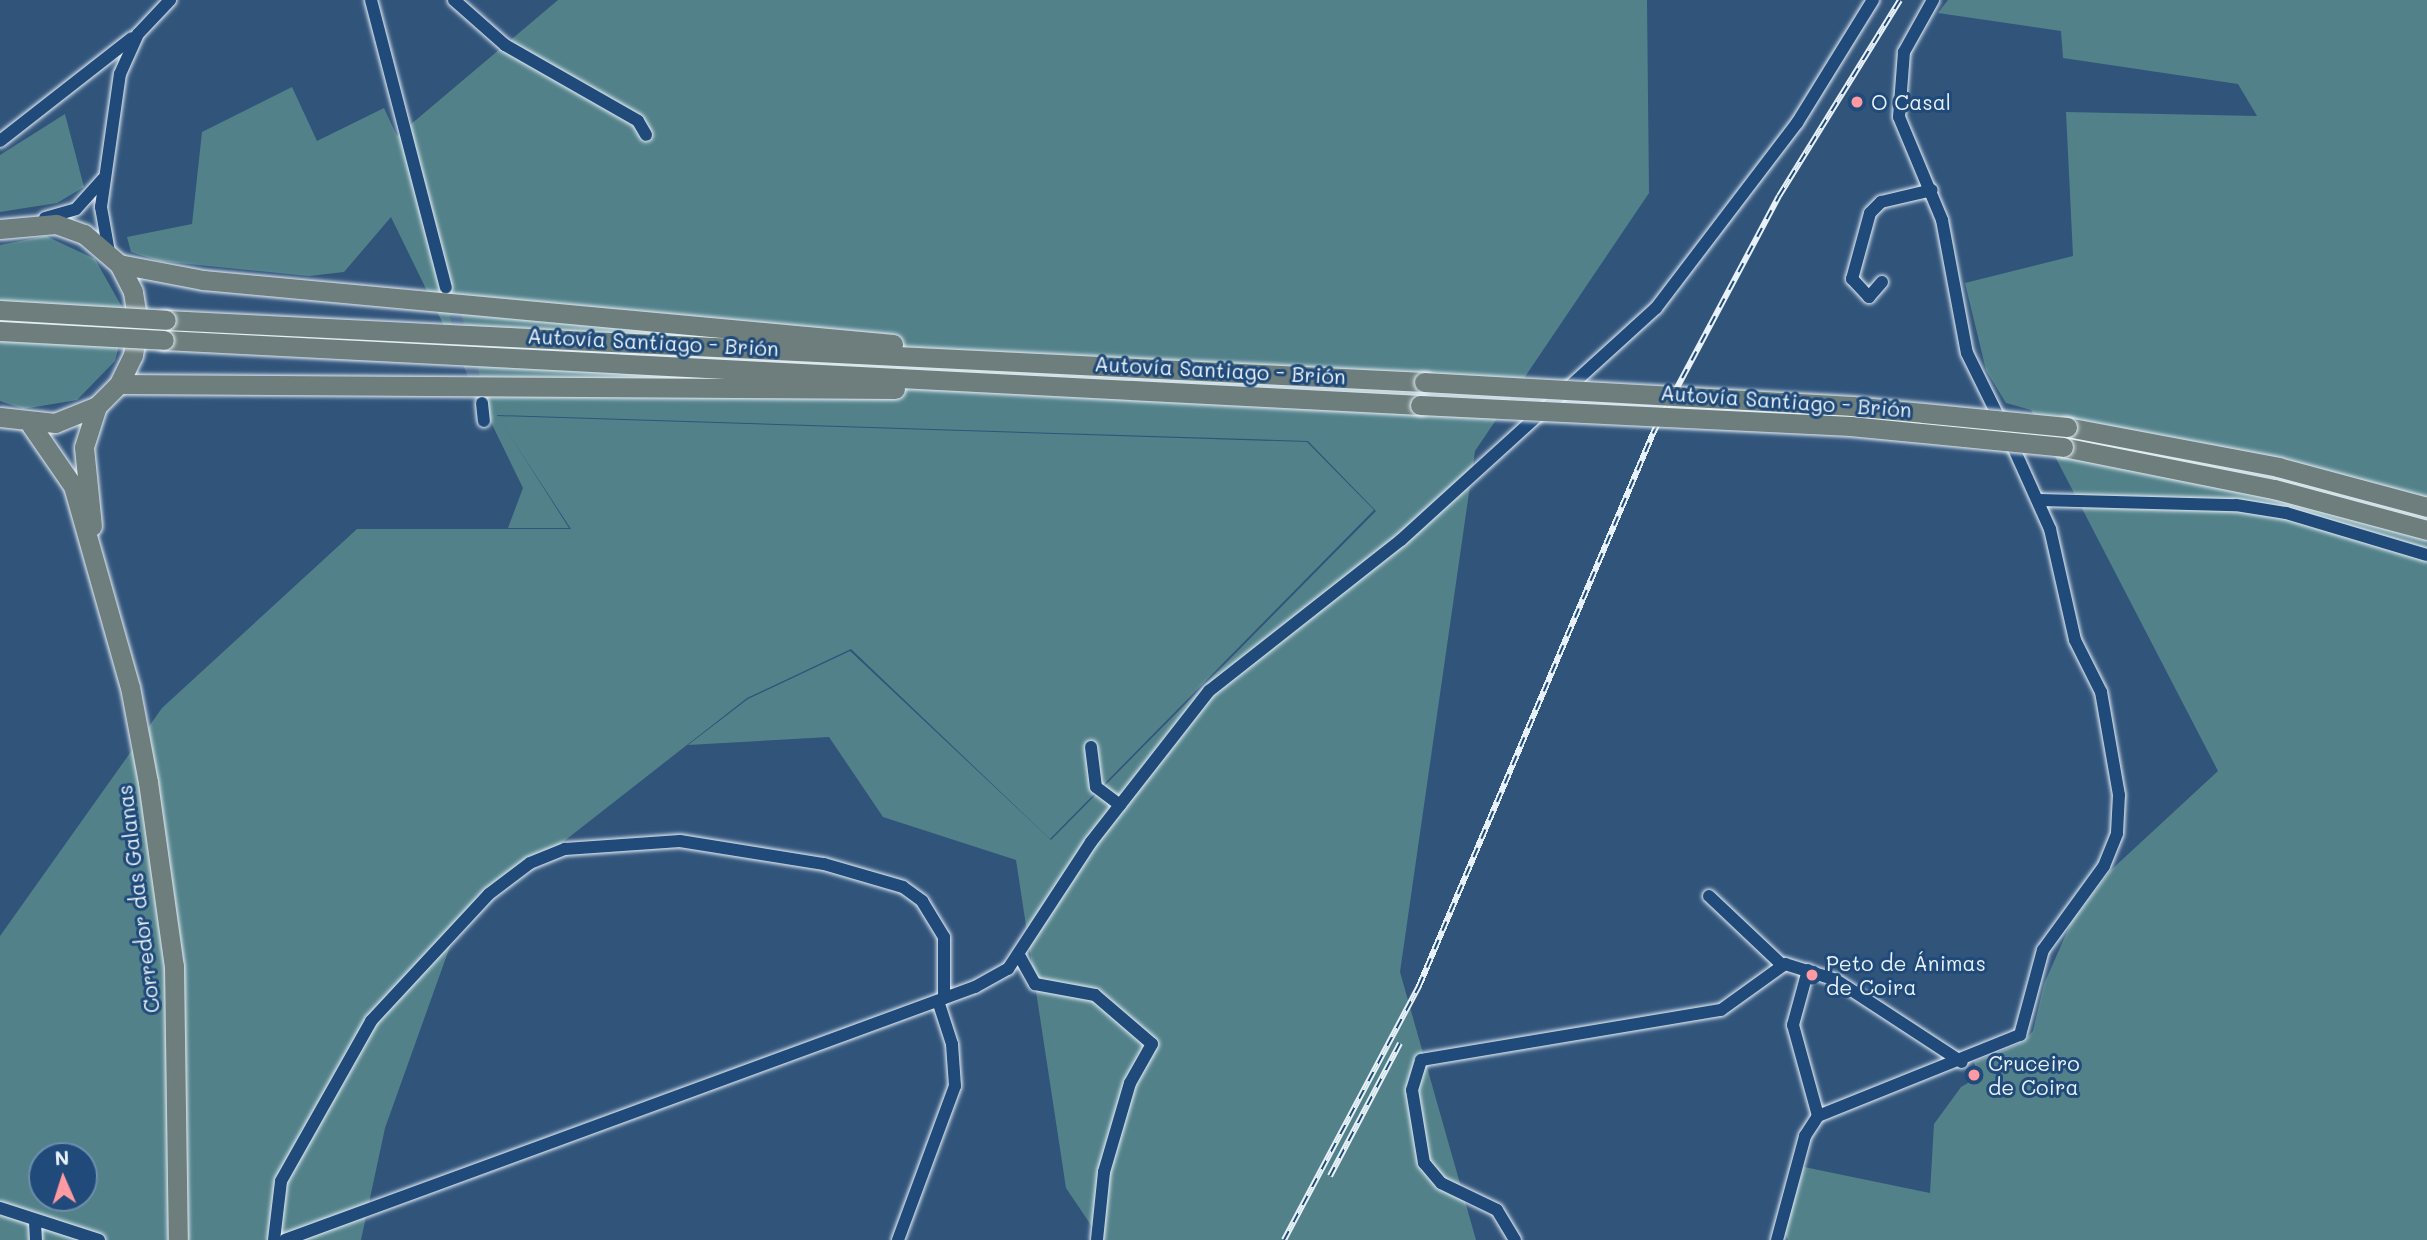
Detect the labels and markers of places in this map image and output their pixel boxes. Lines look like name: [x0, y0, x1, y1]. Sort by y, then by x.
place label: O Casal: [1871, 89, 1951, 115]
marker: O Casal: [1849, 94, 1865, 110]
place label: Peto de Ánimas de Coira: [1826, 950, 1986, 1000]
marker: Peto de Ánimas de Coira: [1804, 967, 1820, 983]
place label: Cruceiro de Coira: [1988, 1050, 2080, 1100]
marker: Cruceiro de Coira: [1966, 1067, 1982, 1083]

